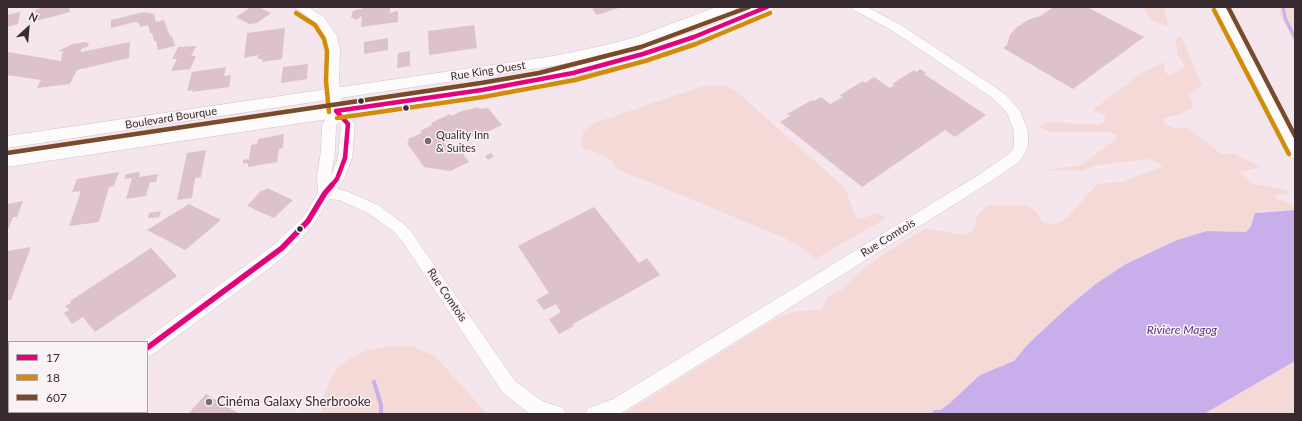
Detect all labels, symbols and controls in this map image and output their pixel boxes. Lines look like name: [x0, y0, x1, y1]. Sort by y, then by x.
north arrow: [8, 8, 48, 48]
text: N: [27, 9, 40, 24]
street label: Rue King Ouest: [450, 59, 526, 83]
unlabelled marker: [356, 96, 366, 106]
unlabelled marker: [401, 103, 411, 113]
street label: Boulevard Bourque: [124, 104, 218, 132]
place label: Quality Inn & Suites: [436, 128, 489, 154]
marker: Quality Inn & Suites: [423, 136, 433, 146]
street label: Rue Comtois: [858, 216, 918, 260]
unlabelled marker: [295, 224, 305, 234]
street label: Rue Comtois: [424, 266, 470, 324]
water label: Rivière Magog: [1147, 323, 1217, 337]
legend: [8, 341, 148, 413]
text: 17: [46, 350, 60, 365]
text: 18: [46, 370, 60, 385]
text: 607: [46, 390, 67, 405]
place label: Cinéma Galaxy Sherbrooke: [217, 394, 371, 410]
marker: Cinéma Galaxy Sherbrooke: [204, 397, 214, 407]

